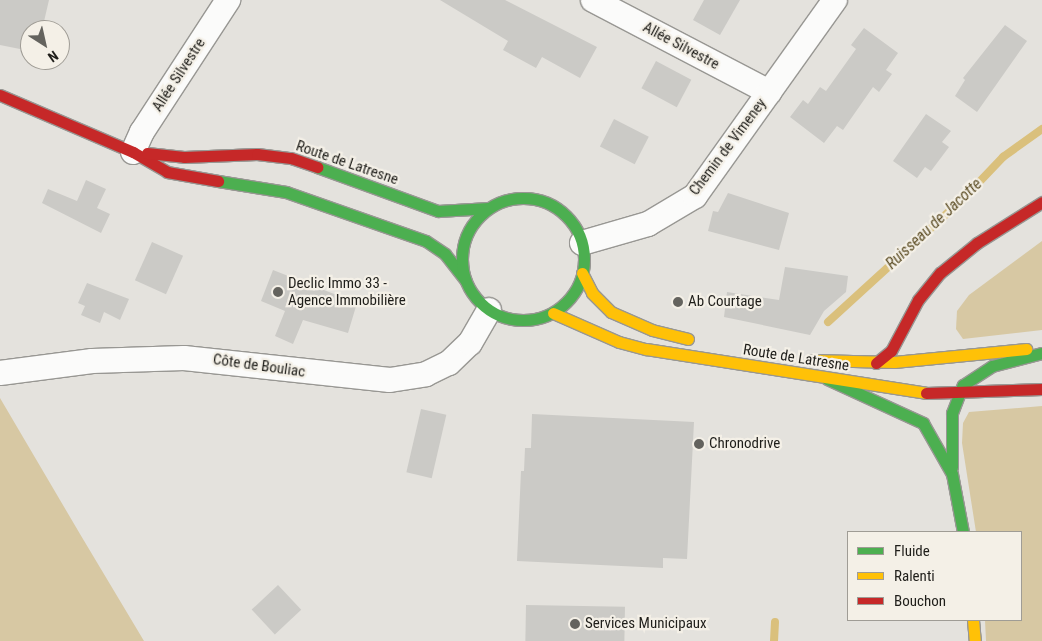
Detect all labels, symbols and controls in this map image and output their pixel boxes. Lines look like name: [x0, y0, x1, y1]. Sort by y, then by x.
street label: Allée Silvestre: [640, 18, 722, 74]
north arrow: [20, 20, 70, 70]
street label: Allée Silvestre: [149, 35, 209, 115]
text: N: [45, 47, 61, 65]
street label: Chemin de Vimeney: [686, 95, 770, 199]
street label: Route de Latresne: [294, 137, 400, 189]
water label: Ruisseau de Jacotte: [882, 175, 986, 273]
place label: Declic Immo 33 - Agence Immobilière: [288, 274, 406, 309]
marker: Declic Immo 33 - Agence Immobilière: [272, 286, 284, 298]
place label: Ab Courtage: [688, 293, 762, 311]
marker: Ab Courtage: [672, 296, 684, 308]
street label: Route de Latresne: [742, 341, 850, 375]
street label: Côte de Bouliac: [212, 351, 306, 381]
place label: Chronodrive: [709, 435, 780, 453]
marker: Chronodrive: [693, 438, 705, 450]
legend: [847, 531, 1022, 621]
text: Fluide: [894, 542, 930, 560]
text: Ralenti: [894, 567, 935, 585]
text: Bouchon: [894, 592, 946, 610]
place label: Services Municipaux: [585, 615, 707, 633]
marker: Services Municipaux: [569, 618, 581, 630]

